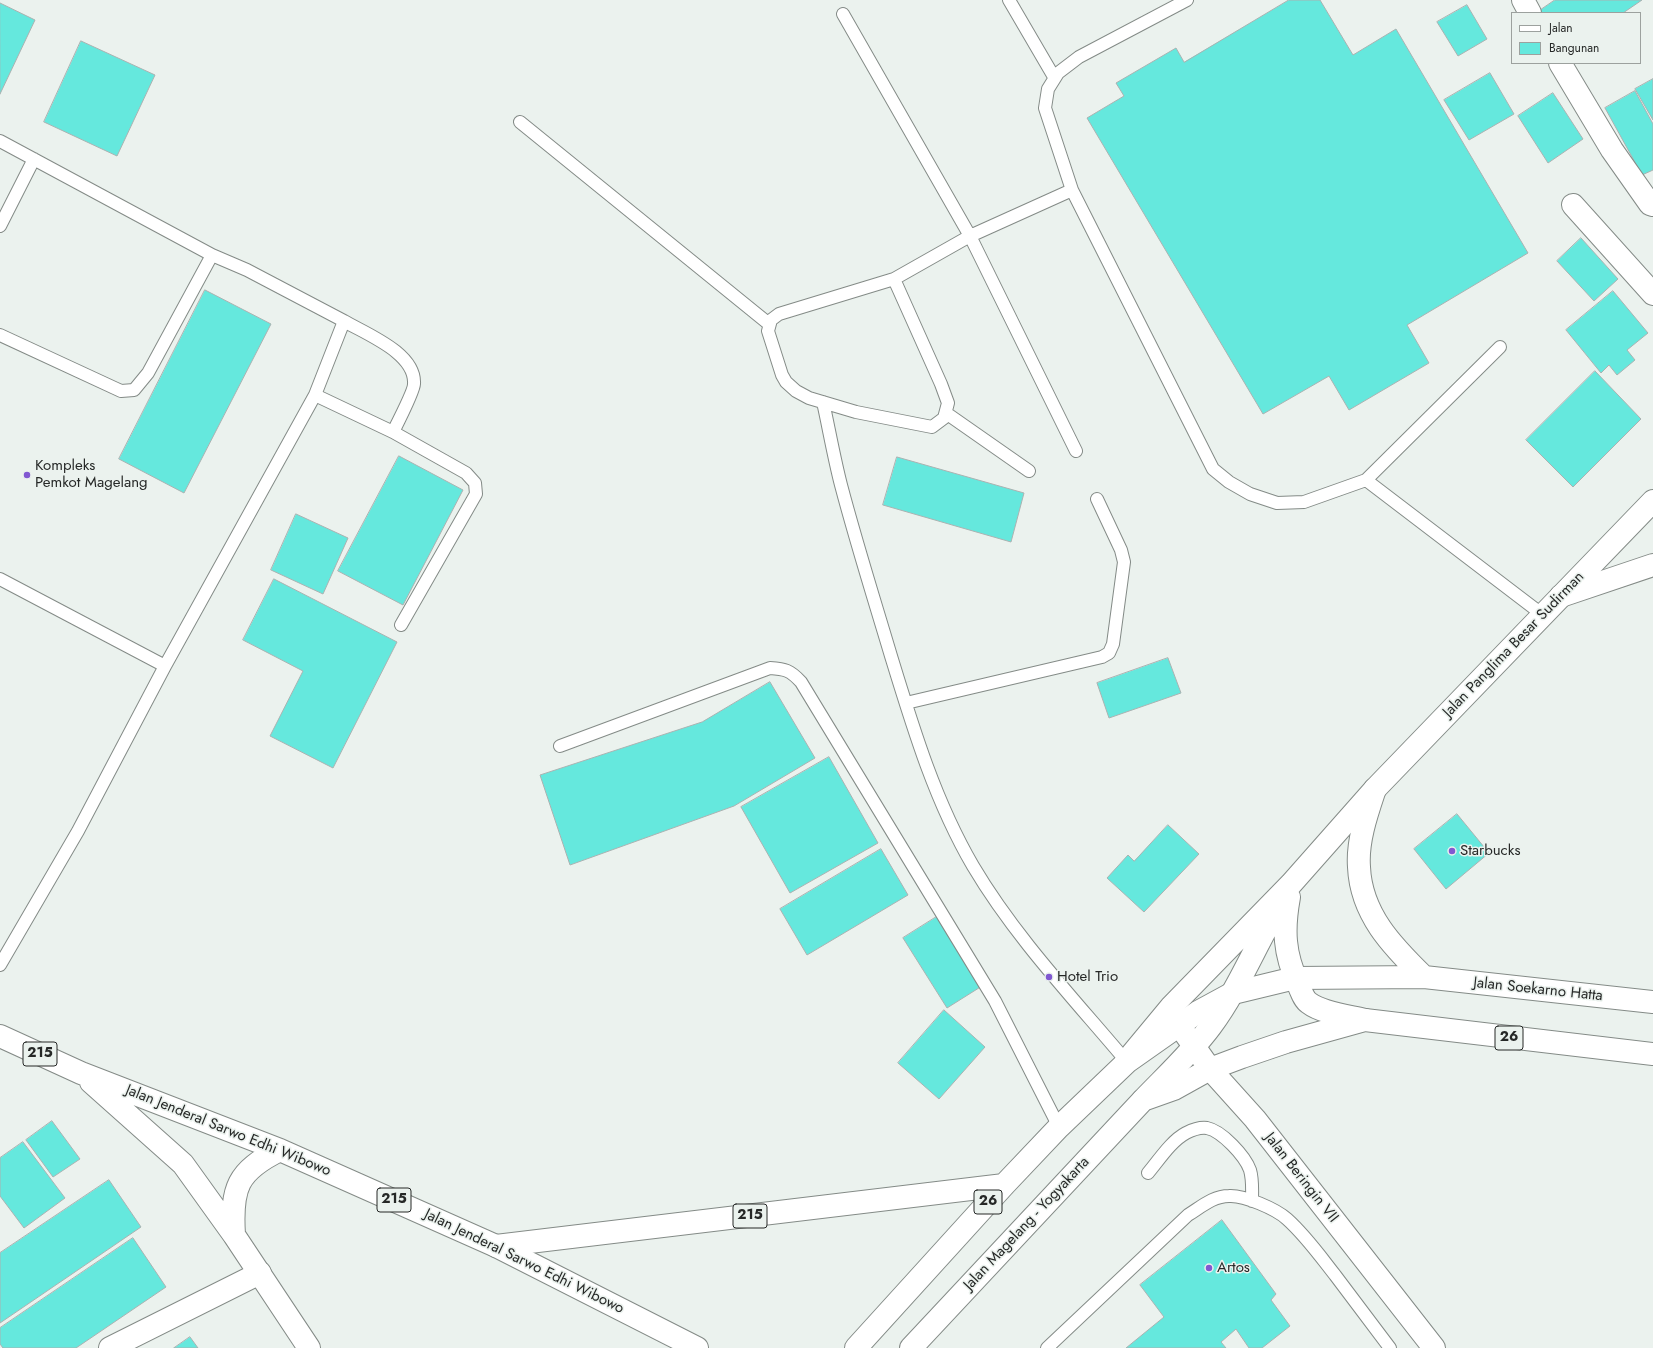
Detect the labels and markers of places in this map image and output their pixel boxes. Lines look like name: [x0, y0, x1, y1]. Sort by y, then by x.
place label: Kompleks Pemkot Magelang: [35, 457, 148, 492]
marker: Kompleks Pemkot Magelang: [22, 470, 32, 480]
place label: Starbucks: [1460, 842, 1520, 860]
marker: Starbucks: [1447, 846, 1457, 856]
place label: Hotel Trio: [1057, 968, 1118, 986]
marker: Hotel Trio: [1044, 972, 1054, 982]
place label: Artos: [1217, 1259, 1250, 1277]
marker: Artos: [1204, 1263, 1214, 1273]

